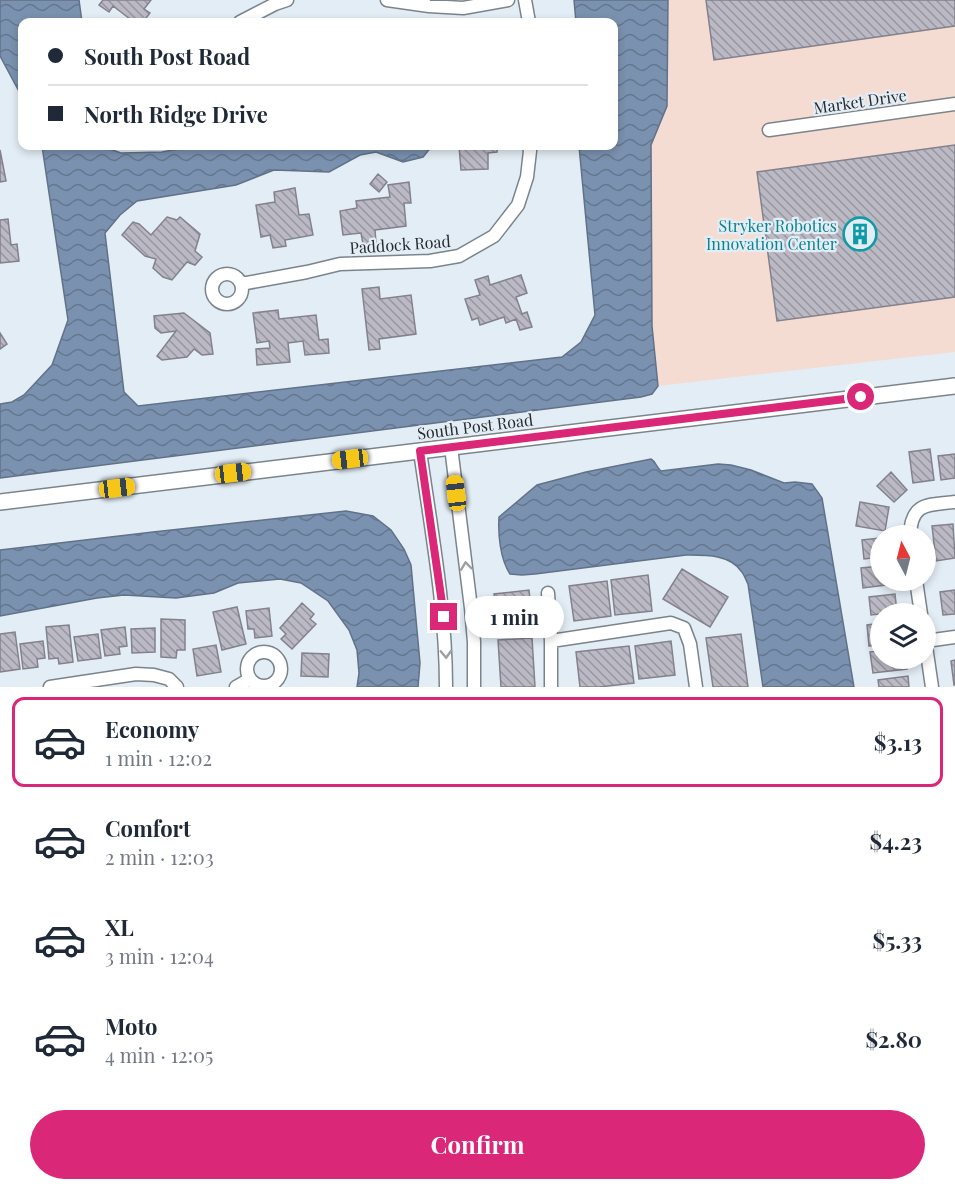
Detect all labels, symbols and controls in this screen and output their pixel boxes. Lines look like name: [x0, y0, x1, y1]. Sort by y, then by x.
text: South Post Road: [84, 41, 250, 71]
street label: Market Drive: [812, 84, 908, 118]
text: North Ridge Drive: [84, 99, 268, 129]
place label: Stryker Robotics Innovation Center: [706, 215, 837, 254]
building icon: Stryker Robotics Innovation Center: [842, 216, 878, 252]
street label: Paddock Road: [349, 230, 451, 258]
route start: [847, 383, 874, 410]
street label: South Post Road: [416, 408, 534, 444]
car: [331, 448, 369, 470]
car: [214, 462, 252, 484]
car: [445, 474, 467, 512]
car: [98, 477, 136, 499]
north arrow: [870, 525, 936, 591]
map controls: [870, 525, 936, 669]
one-way arrow: [460, 561, 472, 571]
callout: 1 min: [465, 596, 564, 638]
route end: [430, 603, 457, 630]
text: 1 min: [490, 603, 539, 630]
button: layers: [870, 603, 936, 669]
one-way arrow: [440, 650, 452, 659]
text: Economy: [105, 714, 199, 744]
icon: car: [33, 715, 87, 769]
text: $3.13: [874, 727, 922, 757]
text: 1 min · 12:02: [105, 744, 212, 771]
text: Comfort: [105, 813, 191, 843]
icon: car: [33, 814, 87, 868]
text: $4.23: [870, 826, 922, 856]
text: 2 min · 12:03: [105, 843, 214, 870]
text: XL: [105, 912, 134, 942]
icon: car: [33, 913, 87, 967]
text: $5.33: [873, 925, 922, 955]
text: 3 min · 12:04: [105, 942, 214, 969]
text: Moto: [105, 1011, 158, 1041]
icon: car: [33, 1012, 87, 1066]
text: $2.80: [865, 1024, 922, 1054]
text: 4 min · 12:05: [105, 1041, 213, 1068]
button: Confirm: [30, 1110, 925, 1179]

